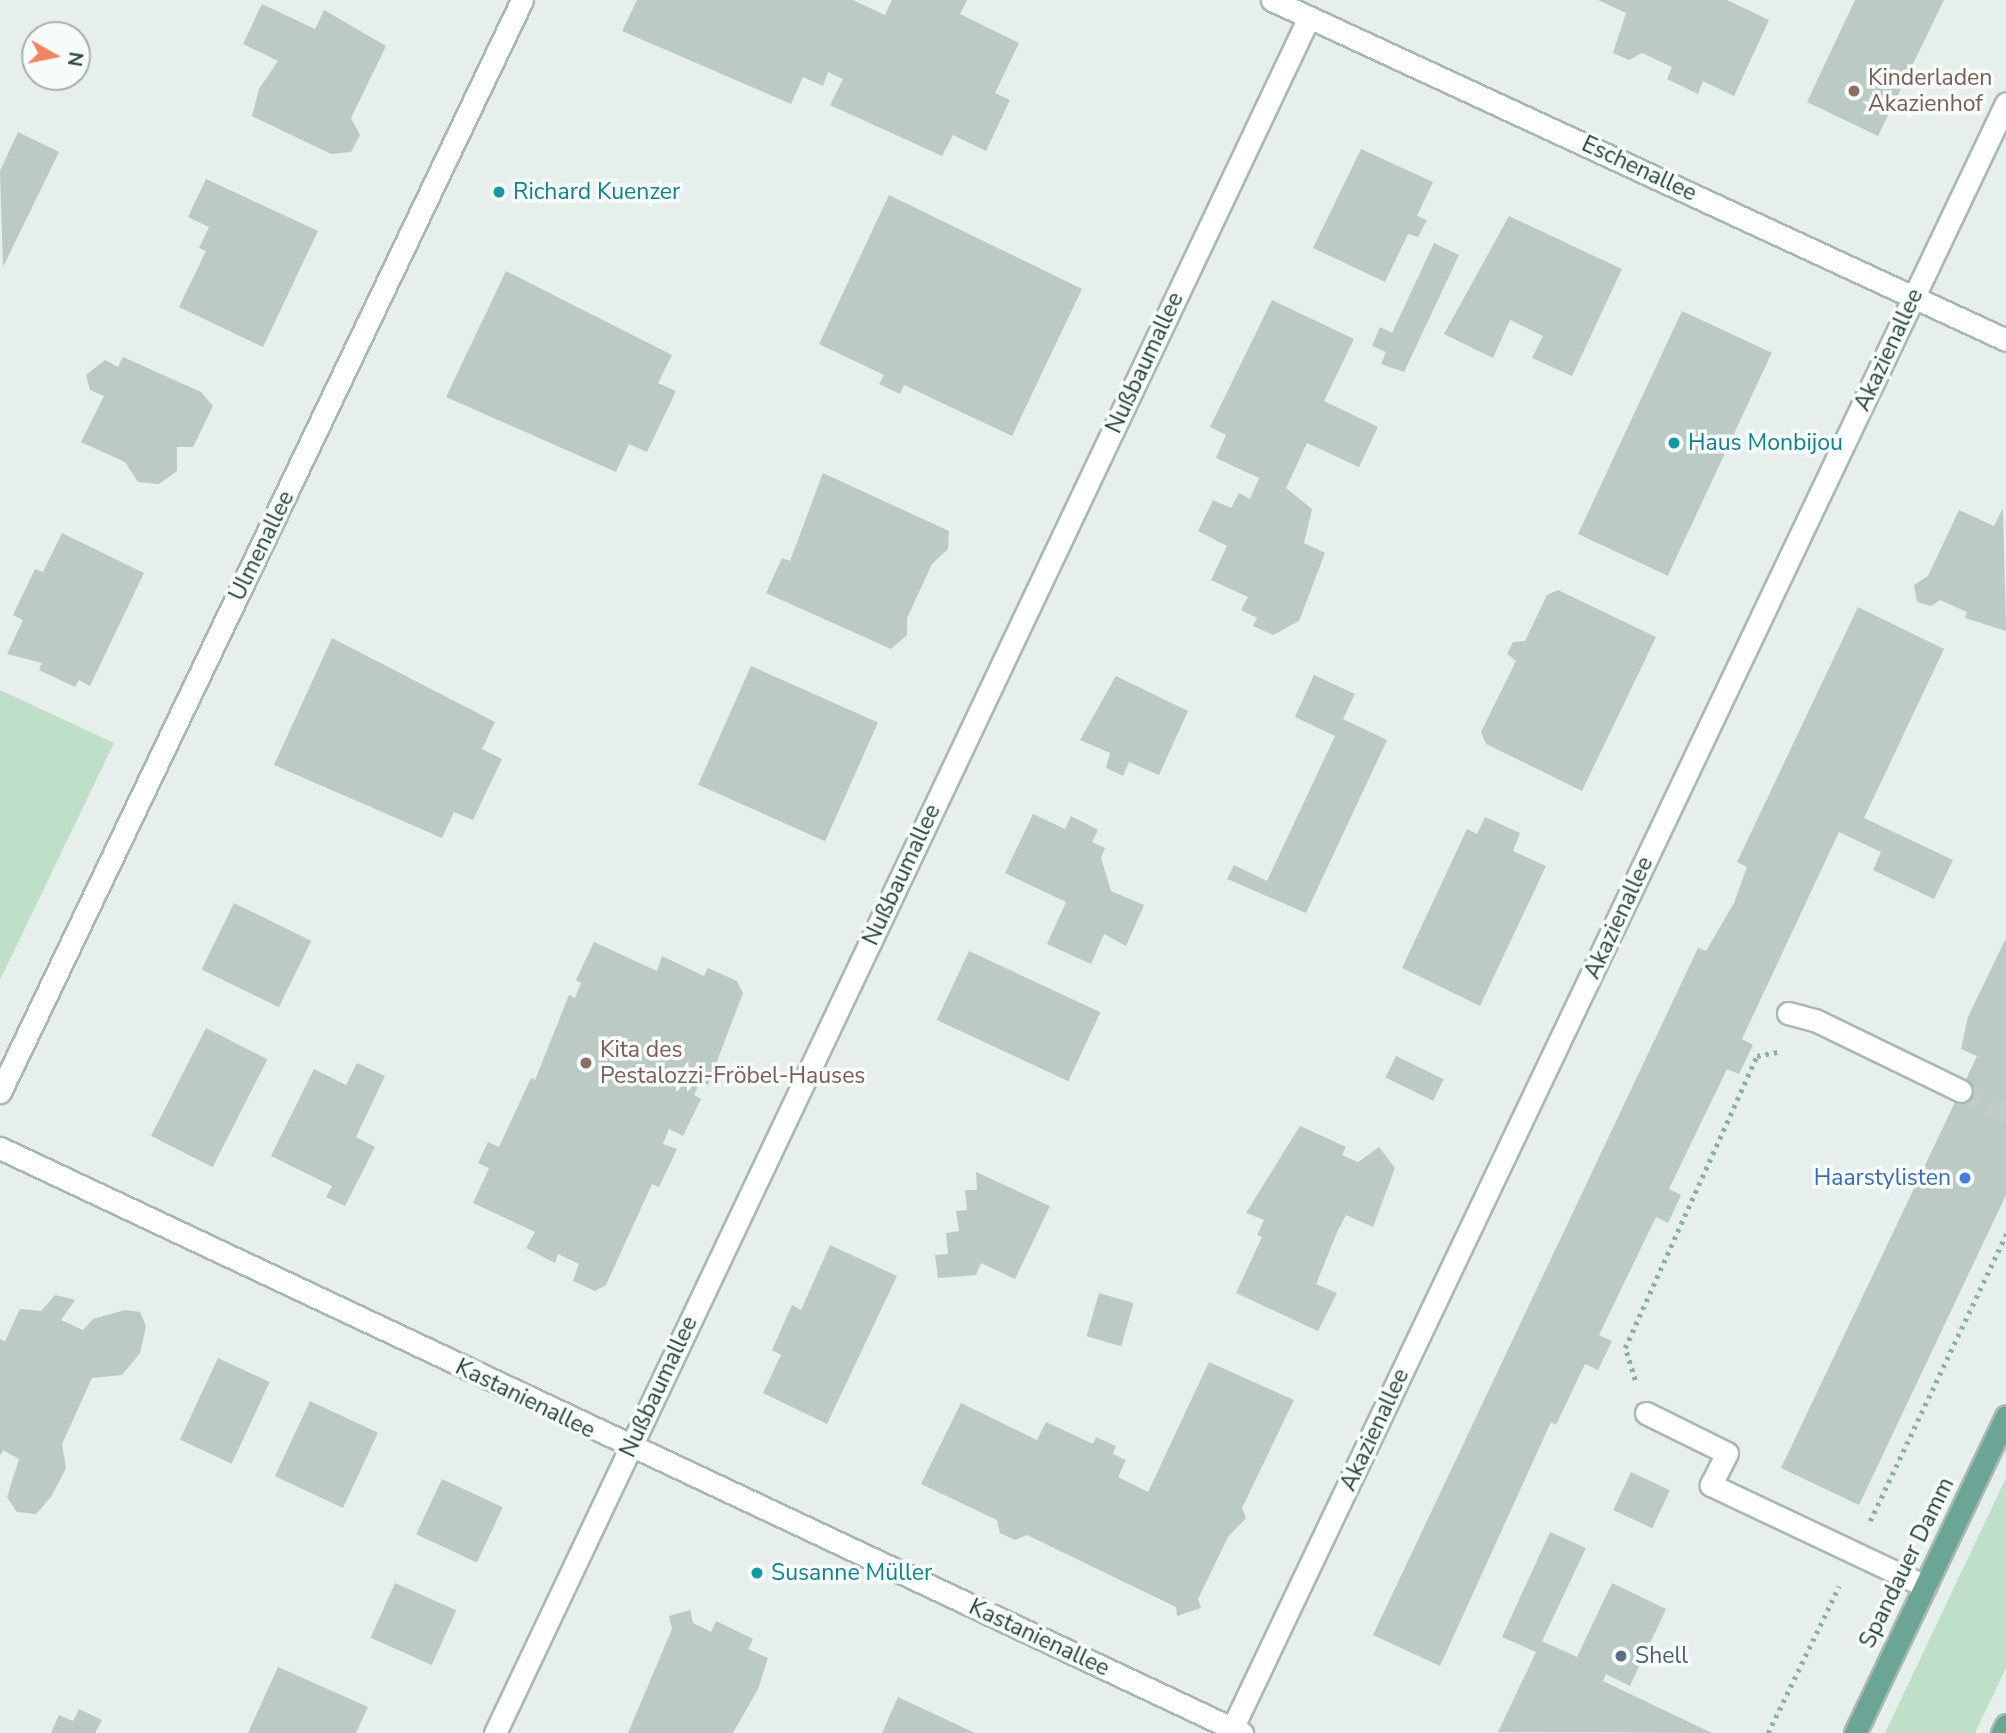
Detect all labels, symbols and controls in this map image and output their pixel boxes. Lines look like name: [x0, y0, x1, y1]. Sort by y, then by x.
north arrow: [21, 21, 91, 91]
text: N: [61, 50, 89, 68]
place label: Kinderladen Akazienhof: [1868, 64, 1992, 118]
marker: Kinderladen Akazienhof: [1846, 83, 1862, 99]
street label: Eschenallee: [1577, 130, 1701, 208]
place label: Richard Kuenzer: [513, 178, 680, 206]
marker: Richard Kuenzer: [491, 184, 507, 200]
street label: Akazienallee: [1849, 284, 1929, 416]
street label: Nußbaumallee: [1100, 288, 1190, 438]
place label: Haus Monbijou: [1688, 429, 1843, 457]
marker: Haus Monbijou: [1666, 435, 1682, 451]
street label: Ulmenallee: [224, 487, 300, 605]
street label: Nußbaumallee: [857, 800, 947, 950]
street label: Akazienallee: [1579, 852, 1659, 984]
place label: Kita des Pestalozzi-Fröbel-Hauses: [600, 1036, 865, 1090]
marker: Kita des Pestalozzi-Fröbel-Hauses: [578, 1055, 594, 1071]
place label: Haarstylisten: [1814, 1164, 1951, 1192]
marker: Haarstylisten: [1957, 1170, 1973, 1186]
street label: Nußbaumallee: [614, 1312, 704, 1462]
street label: Kastanienallee: [451, 1353, 599, 1445]
street label: Akazienallee: [1335, 1364, 1415, 1496]
street label: Spandauer Damm: [1854, 1473, 1960, 1653]
place label: Susanne Müller: [771, 1559, 932, 1587]
marker: Susanne Müller: [749, 1565, 765, 1581]
street label: Kastanienallee: [964, 1593, 1114, 1683]
place label: Shell: [1635, 1642, 1688, 1670]
marker: Shell: [1613, 1648, 1629, 1664]

